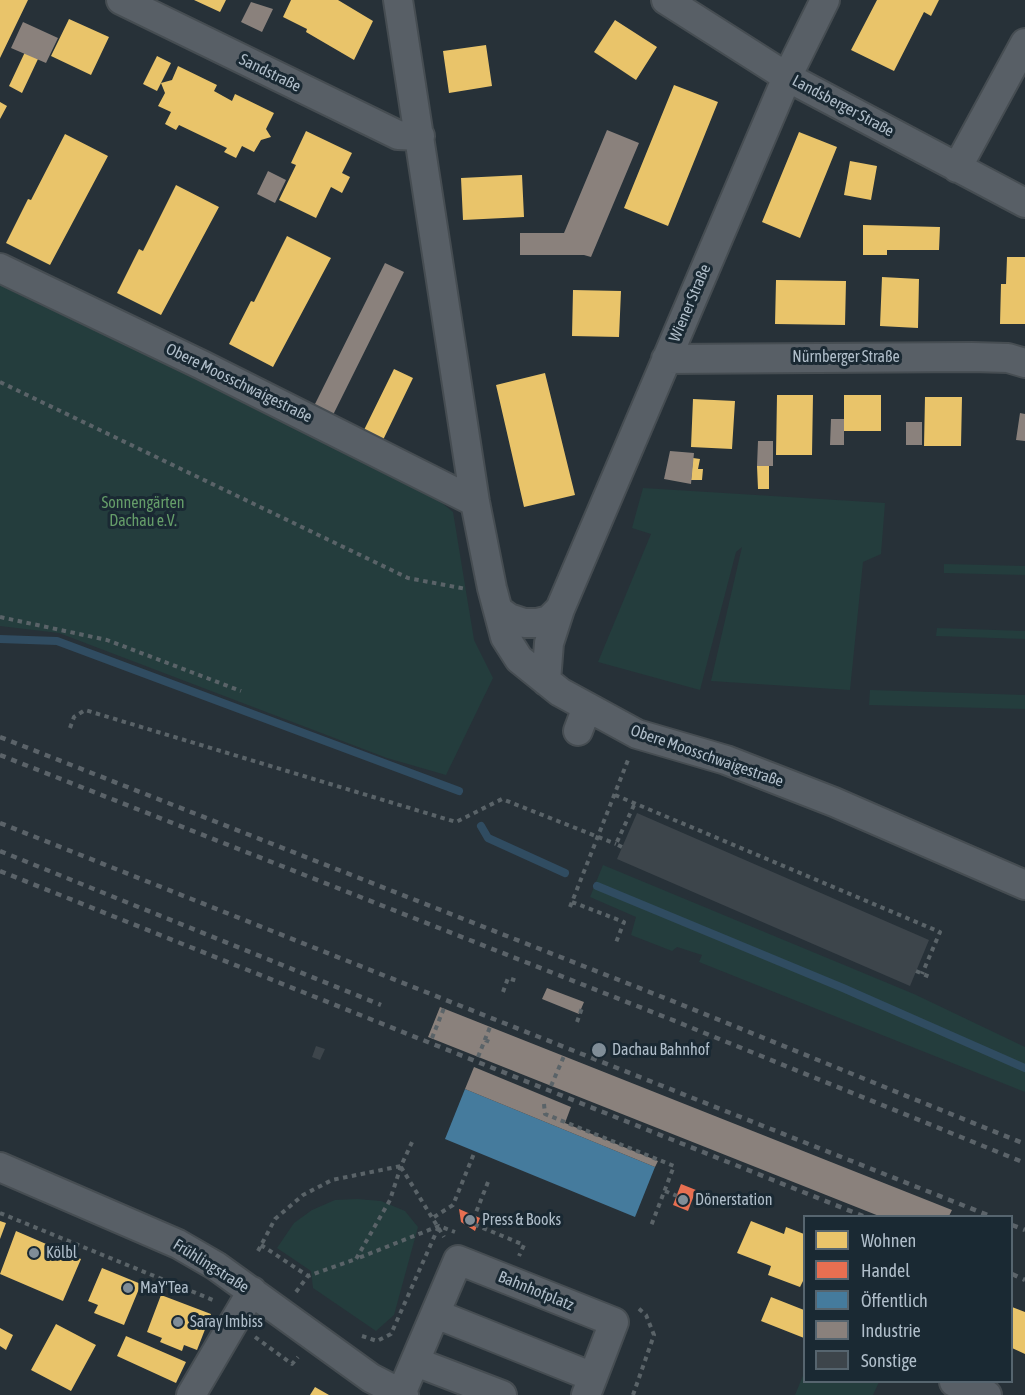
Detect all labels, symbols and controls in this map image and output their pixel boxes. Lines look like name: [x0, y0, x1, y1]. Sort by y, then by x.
street label: Sandstraße: [236, 50, 304, 96]
street label: Landsberger Straße: [789, 71, 897, 141]
street label: Wiener Straße: [665, 261, 715, 345]
street label: Obere Moosschwaigestraße: [163, 339, 315, 427]
street label: Nürnberger Straße: [792, 347, 900, 367]
park label: Sonnengärten Dachau e.V.: [102, 493, 184, 531]
street label: Obere Moosschwaigestraße: [628, 721, 786, 791]
place label: Dachau Bahnhof: [612, 1040, 710, 1060]
marker: Dachau Bahnhof: [590, 1041, 608, 1059]
place label: Dönerstation: [695, 1190, 772, 1210]
marker: Dönerstation: [676, 1193, 690, 1207]
place label: Press & Books: [482, 1210, 561, 1230]
marker: Press & Books: [463, 1213, 477, 1227]
legend: [803, 1215, 1013, 1383]
text: Wohnen: [861, 1230, 916, 1251]
street label: Frühlingstraße: [170, 1235, 252, 1297]
place label: Kölbl: [46, 1243, 77, 1263]
marker: Kölbl: [27, 1246, 41, 1260]
text: Handel: [861, 1260, 910, 1281]
street label: Bahnhofplatz: [495, 1267, 577, 1315]
place label: MaY'Tea: [140, 1278, 189, 1298]
marker: MaY'Tea: [121, 1281, 135, 1295]
text: Öffentlich: [861, 1290, 928, 1311]
place label: Saray Imbiss: [190, 1312, 263, 1332]
marker: Saray Imbiss: [171, 1315, 185, 1329]
text: Industrie: [861, 1320, 921, 1341]
text: Sonstige: [861, 1350, 917, 1371]

